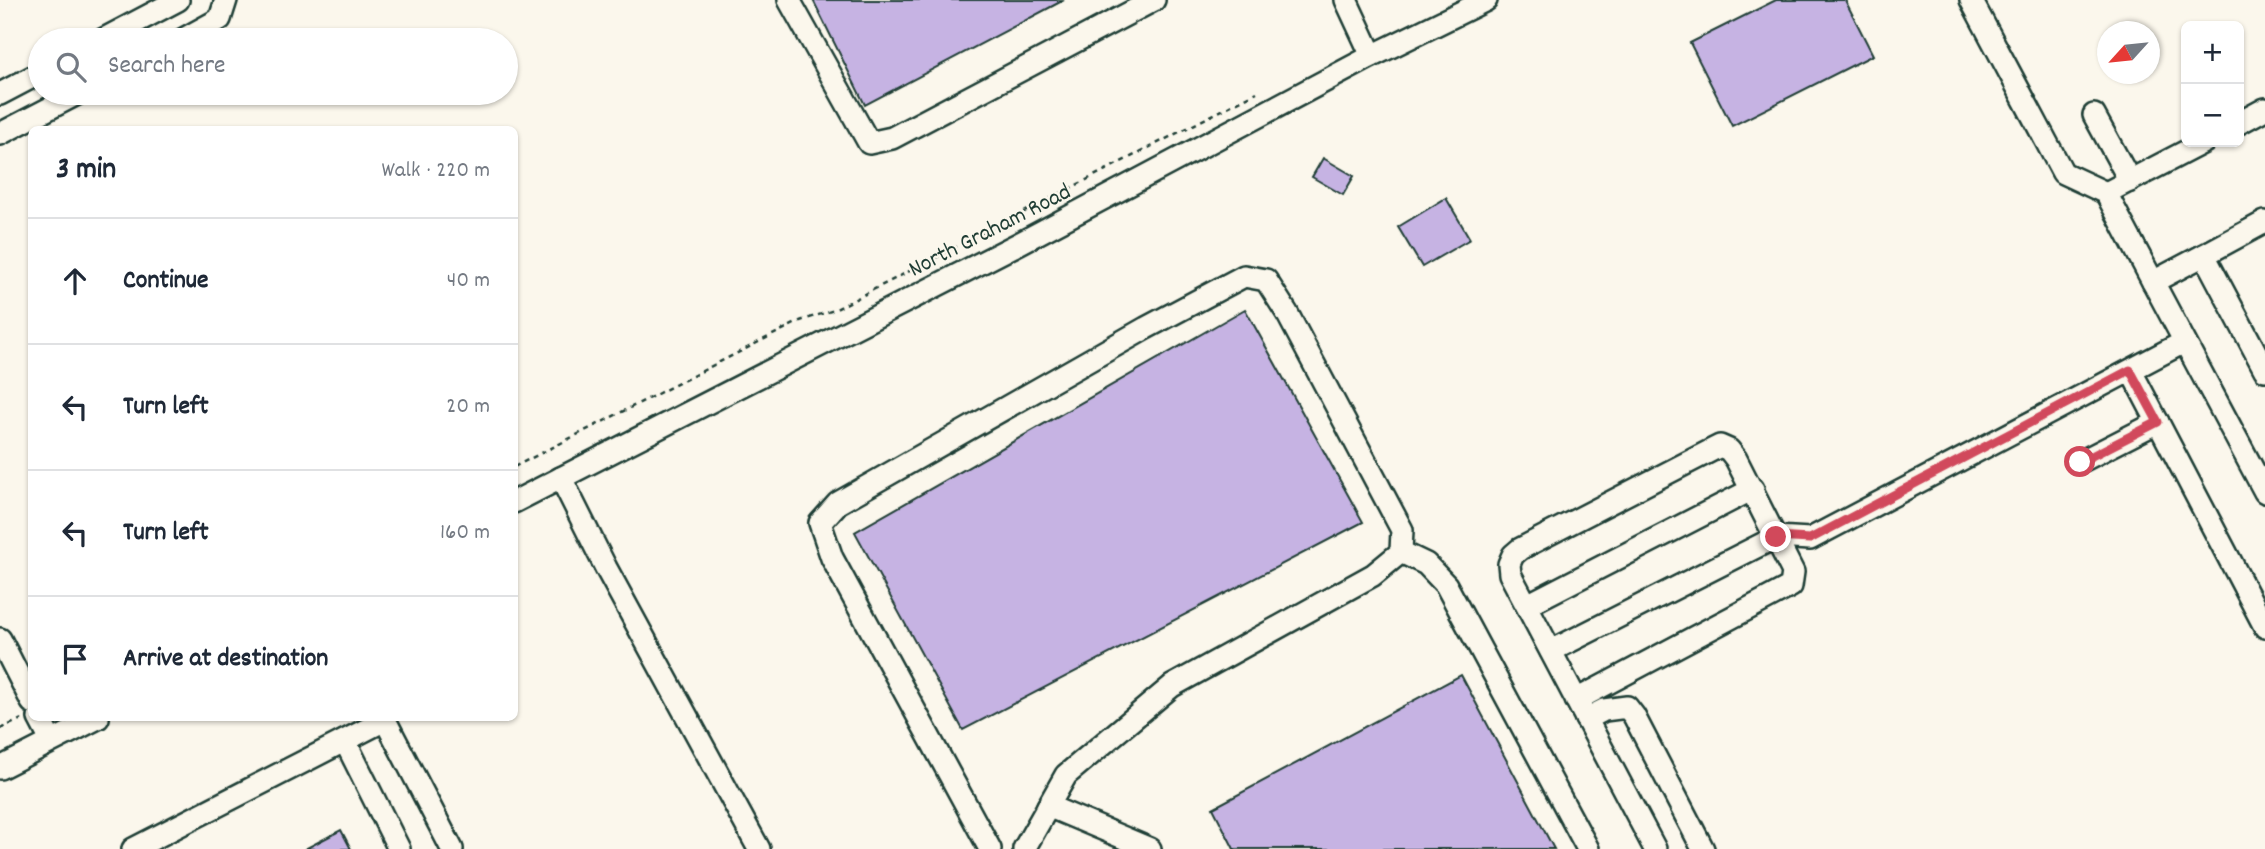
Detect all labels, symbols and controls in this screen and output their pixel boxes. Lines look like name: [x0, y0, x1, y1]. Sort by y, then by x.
north arrow: [2097, 21, 2160, 84]
map controls: [2181, 21, 2244, 147]
button: +: [2181, 21, 2244, 84]
search box: [28, 28, 518, 105]
icon: search: [52, 48, 90, 86]
text: Search here: [108, 48, 226, 85]
button: −: [2181, 84, 2244, 147]
text: 3 min: [56, 150, 116, 193]
text: Walk · 220 m: [382, 155, 490, 188]
street label: North Graham Road: [903, 176, 1077, 287]
icon: ahead: [56, 262, 94, 300]
text: Continue: [123, 263, 208, 300]
text: 40 m: [447, 265, 490, 298]
icon: left: [56, 388, 94, 426]
text: Turn left: [123, 389, 209, 426]
text: 20 m: [446, 391, 490, 424]
route start: [2064, 446, 2095, 477]
icon: left: [56, 514, 94, 552]
text: Turn left: [123, 515, 209, 552]
text: 160 m: [440, 517, 490, 550]
route end: [1760, 521, 1791, 552]
icon: arrive: [56, 640, 94, 678]
text: Arrive at destination: [123, 641, 328, 678]

